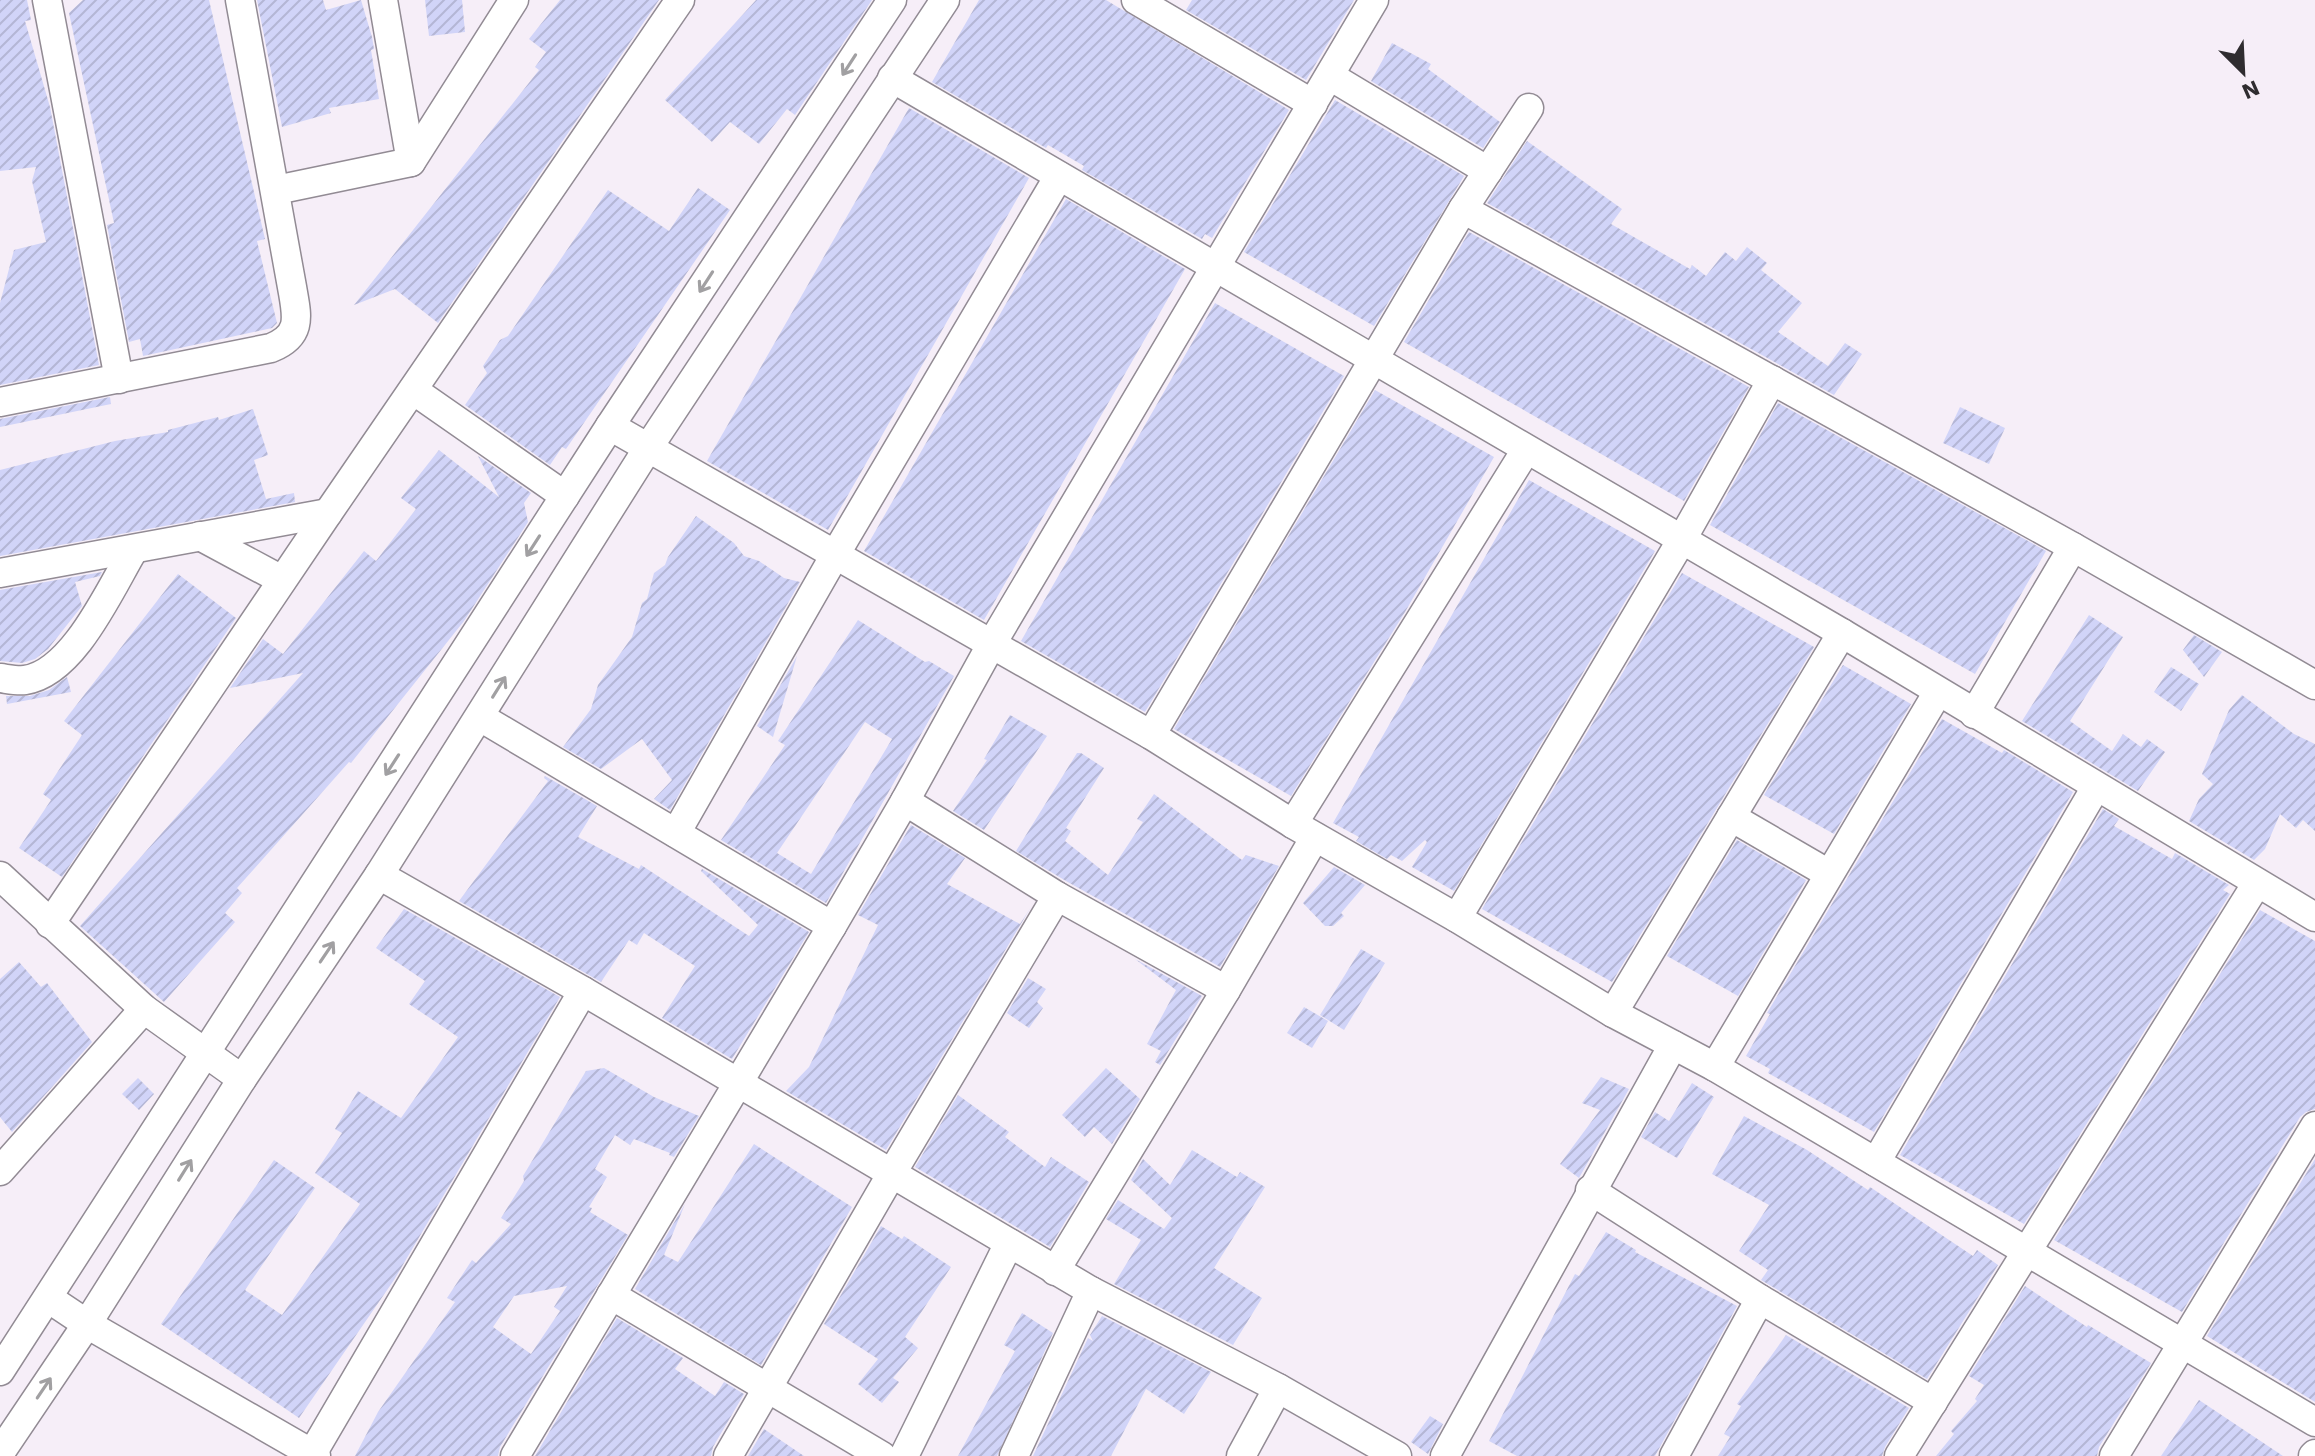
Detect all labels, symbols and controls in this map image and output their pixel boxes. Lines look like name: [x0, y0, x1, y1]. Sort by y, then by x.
north arrow: [2203, 32, 2283, 112]
one-way arrow: [841, 53, 857, 76]
text: N: [2238, 75, 2263, 105]
one-way arrow: [697, 270, 713, 293]
one-way arrow: [524, 535, 541, 557]
one-way arrow: [491, 676, 507, 699]
one-way arrow: [384, 753, 400, 776]
one-way arrow: [319, 942, 335, 964]
one-way arrow: [176, 1159, 193, 1181]
one-way arrow: [36, 1378, 52, 1400]

